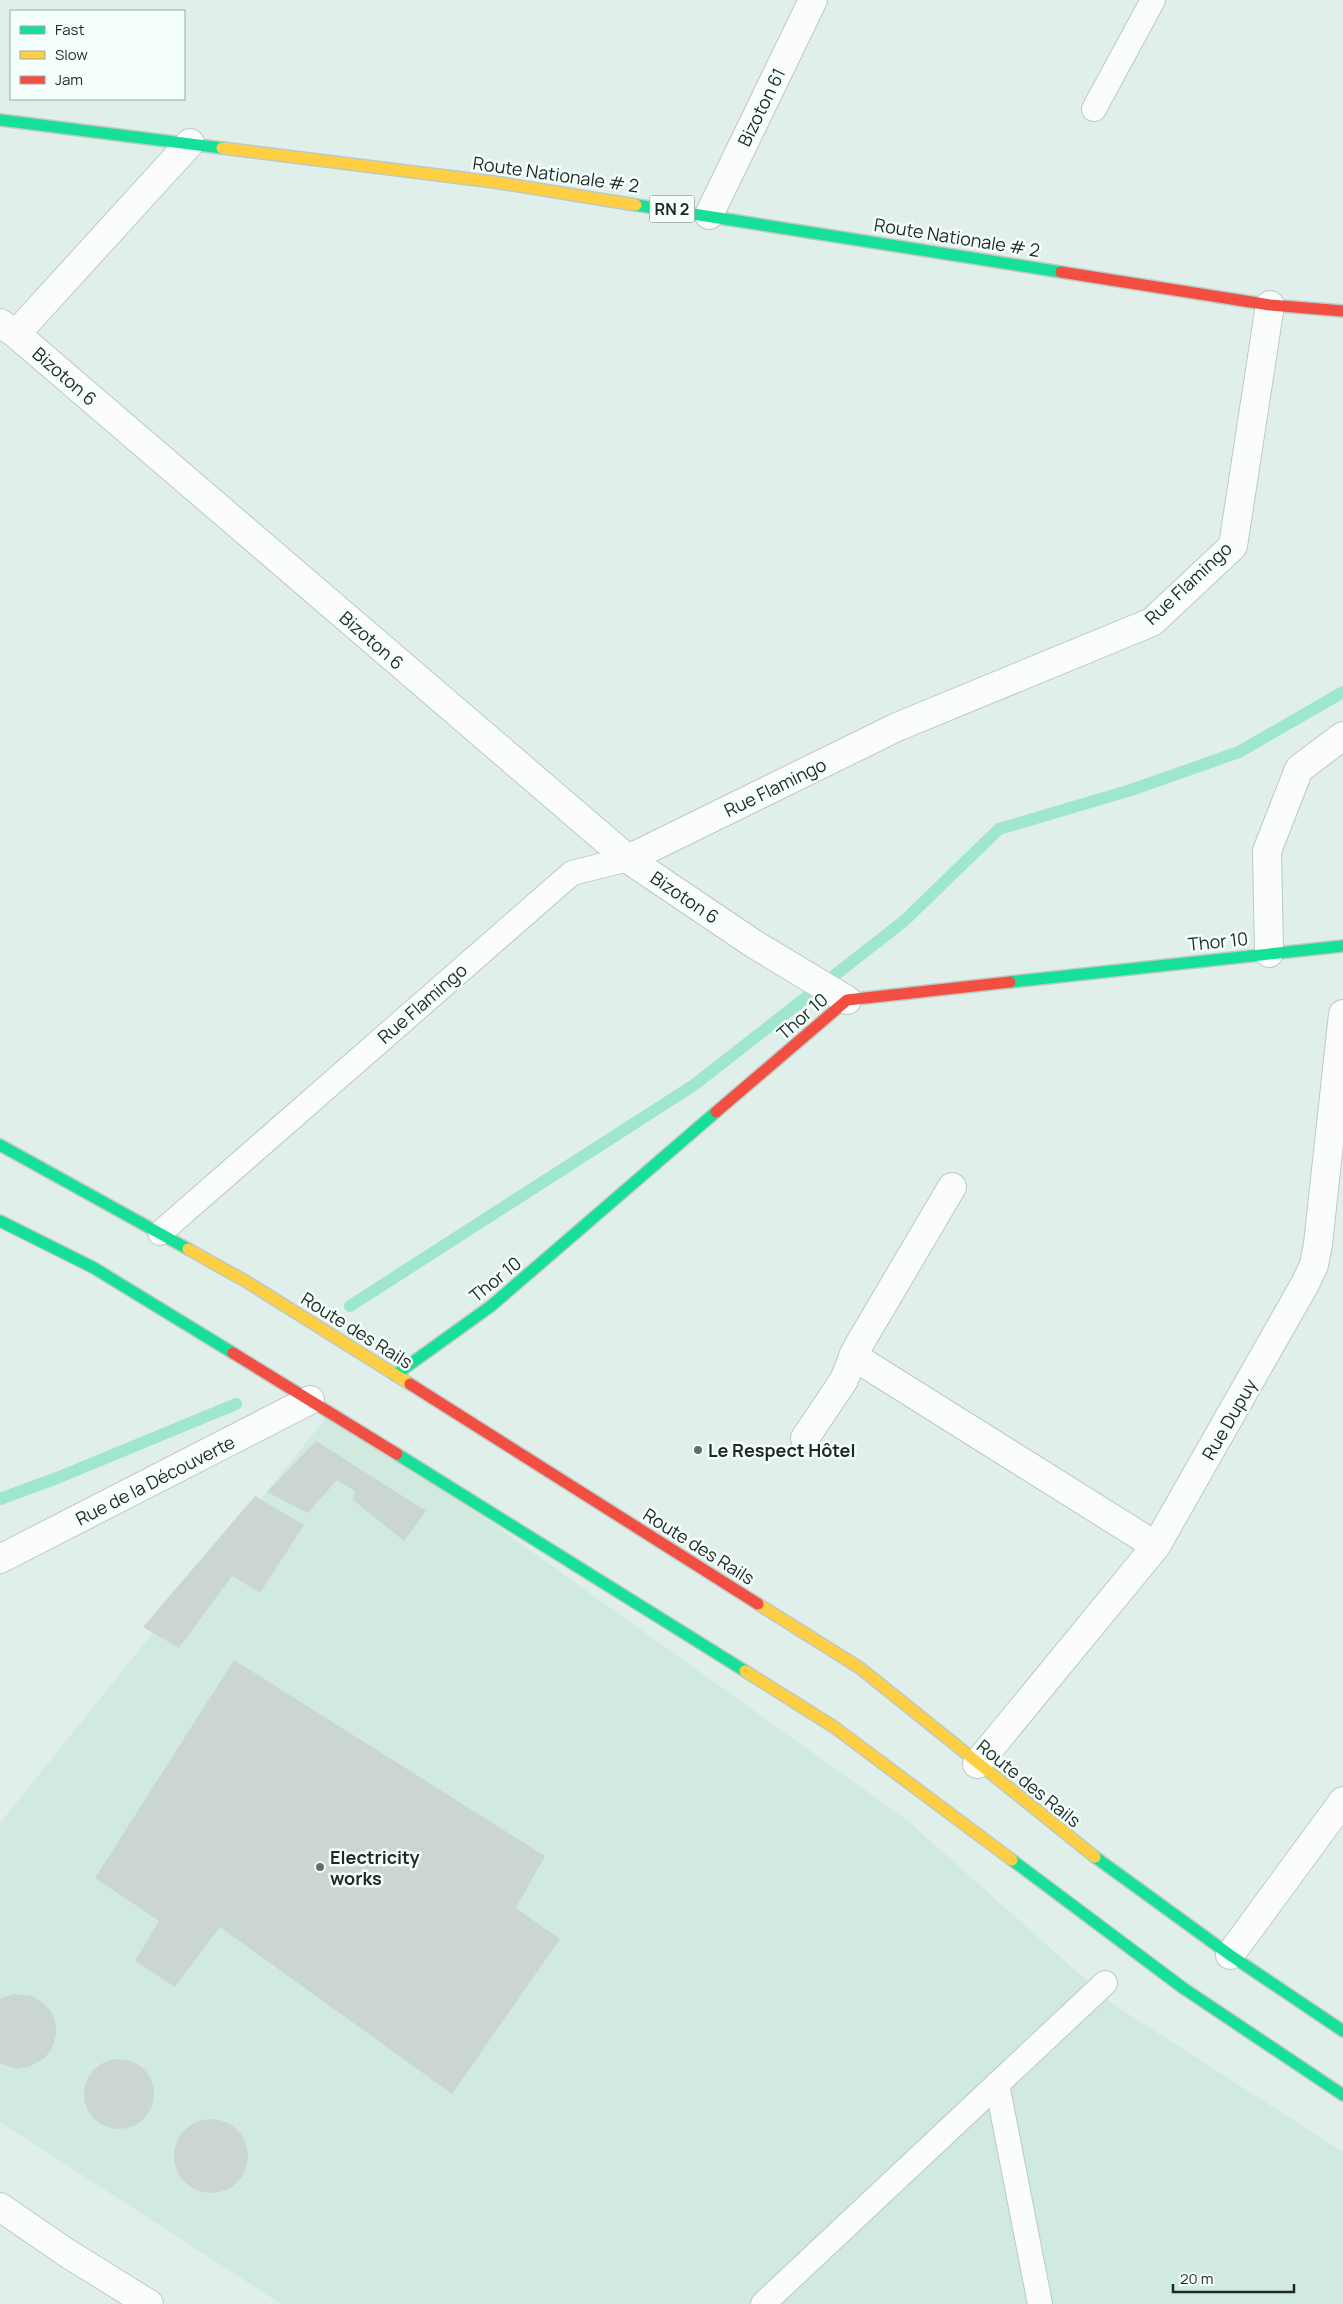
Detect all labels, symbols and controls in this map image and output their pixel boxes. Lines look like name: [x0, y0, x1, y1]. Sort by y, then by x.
legend: [10, 10, 185, 100]
text: Fast: [55, 19, 84, 40]
text: Slow: [55, 44, 88, 65]
street label: Bizoton 61: [732, 64, 790, 150]
text: Jam: [55, 69, 83, 90]
street label: Route Nationale # 2: [471, 150, 641, 198]
road number: RN 2: [650, 195, 694, 222]
street label: Route Nationale # 2: [872, 212, 1042, 262]
street label: Bizoton 6: [28, 341, 102, 411]
street label: Rue Flamingo: [1139, 536, 1237, 630]
street label: Bizoton 6: [335, 605, 409, 675]
street label: Rue Flamingo: [720, 752, 830, 822]
street label: Bizoton 6: [646, 865, 724, 929]
street label: Thor 10: [1187, 926, 1249, 956]
street label: Rue Flamingo: [372, 958, 472, 1048]
street label: Thor 10: [771, 987, 833, 1045]
street label: Thor 10: [464, 1251, 526, 1307]
street label: Route des Rails: [297, 1286, 417, 1374]
street label: Rue Dupuy: [1196, 1374, 1262, 1464]
street label: Rue de la Découverte: [71, 1429, 239, 1531]
place label: Le Respect Hôtel: [708, 1438, 855, 1462]
marker: Le Respect Hôtel: [692, 1444, 704, 1456]
street label: Route des Rails: [639, 1502, 759, 1590]
street label: Route des Rails: [972, 1734, 1086, 1832]
place label: Electricity works: [330, 1845, 420, 1890]
marker: Electricity works: [314, 1861, 326, 1873]
scale bar: [1173, 2262, 1294, 2294]
text: 20 m: [1180, 2268, 1213, 2289]

